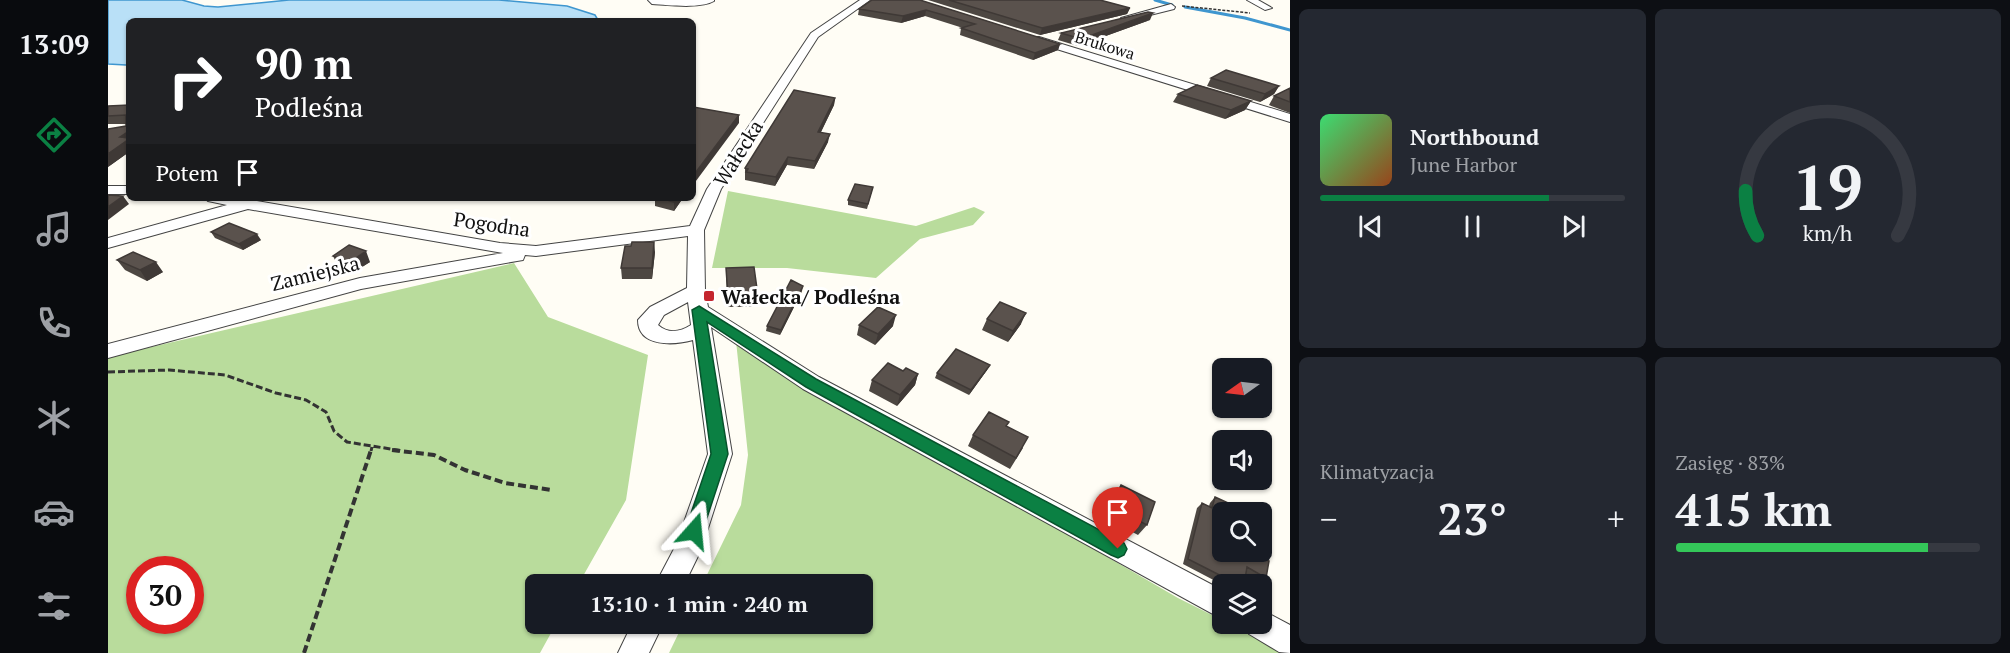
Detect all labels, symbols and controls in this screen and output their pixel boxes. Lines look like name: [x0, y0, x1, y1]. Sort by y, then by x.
street label: Brukowa: [1072, 25, 1138, 65]
text: 13:09: [19, 26, 89, 62]
text: 90 m: [255, 35, 353, 91]
icon: right: [156, 42, 234, 120]
text: Podleśna: [255, 89, 363, 125]
icon: directions: [33, 114, 75, 156]
street label: Wałecka: [707, 115, 769, 191]
text: Northbound: [1410, 122, 1539, 151]
text: 19: [1792, 145, 1863, 228]
text: June Harbor: [1410, 151, 1517, 178]
icon: arrive: [231, 156, 264, 189]
text: Potem: [156, 158, 219, 187]
street label: Pogodna: [452, 205, 532, 243]
icon: music: [33, 208, 75, 250]
icon: previous: [1354, 210, 1387, 243]
icon: pause: [1456, 210, 1489, 243]
icon: next: [1557, 210, 1590, 243]
text: km/h: [1803, 219, 1853, 247]
street label: Zamiejska: [268, 249, 362, 297]
place label: Wałecka/ Podleśna: [721, 283, 900, 310]
marker: Wałecka/ Podleśna: [702, 289, 716, 303]
icon: phone: [33, 302, 75, 344]
north arrow: [1212, 358, 1272, 418]
map controls: [1212, 358, 1272, 634]
icon: climate: [33, 397, 75, 439]
button: sound: [1212, 430, 1272, 490]
text: Zasięg · 83%: [1676, 449, 1785, 476]
text: Klimatyzacja: [1320, 458, 1434, 485]
text: 415 km: [1676, 479, 1832, 539]
pin: [1092, 487, 1143, 549]
text: 23°: [1438, 488, 1507, 548]
icon: car: [33, 491, 75, 533]
icon: arrive: [1101, 496, 1134, 529]
text: −: [1320, 497, 1338, 540]
text: +: [1607, 497, 1625, 540]
position arrow: [662, 499, 726, 563]
button: search: [1212, 502, 1272, 562]
speed limit sign: 30: [126, 556, 204, 634]
button: layers: [1212, 574, 1272, 634]
icon: filters: [33, 585, 75, 627]
text: 13:10 · 1 min · 240 m: [590, 589, 808, 618]

